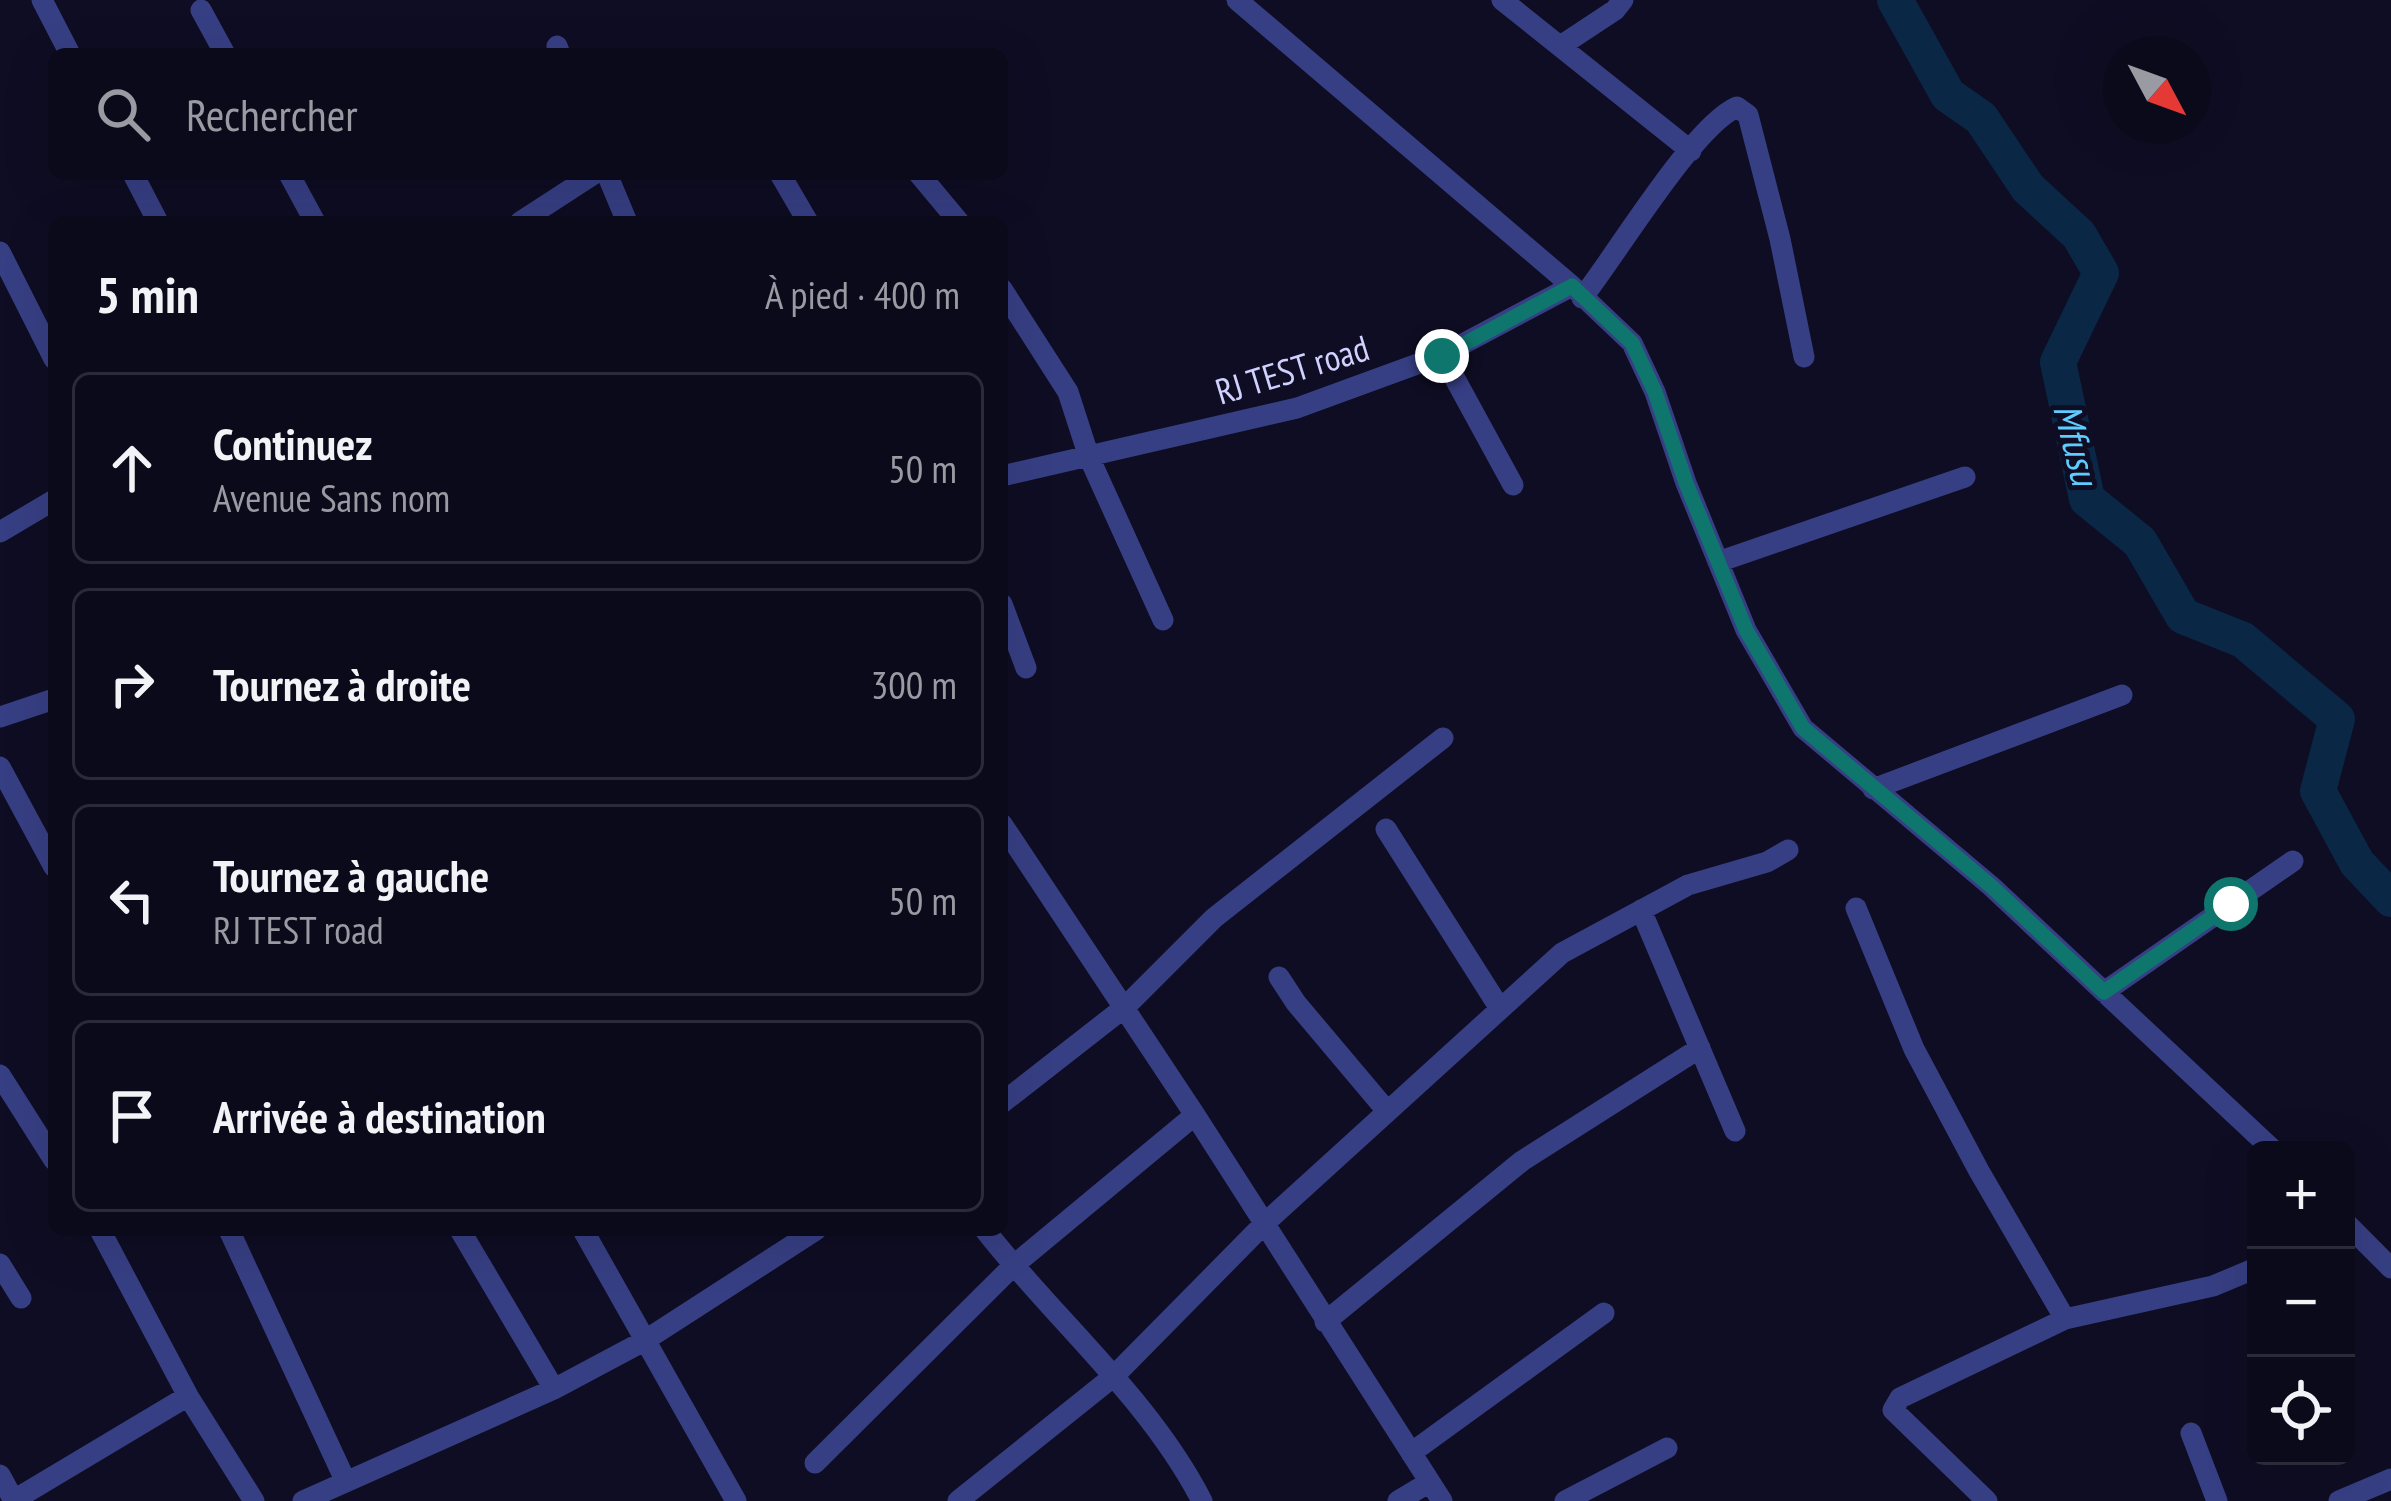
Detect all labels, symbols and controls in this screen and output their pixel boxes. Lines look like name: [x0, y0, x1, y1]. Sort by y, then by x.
north arrow: [2103, 36, 2211, 144]
search box: [48, 48, 1008, 180]
icon: search: [90, 81, 156, 147]
text: Rechercher: [186, 85, 358, 143]
text: 5 min: [96, 261, 199, 327]
text: À pied · 400 m: [765, 269, 960, 320]
street label: RJ TEST road: [1210, 323, 1374, 415]
route end: [1415, 329, 1469, 383]
water label: Mfusu: [2042, 398, 2112, 493]
text: Continuez: [213, 414, 372, 472]
icon: ahead: [99, 435, 165, 501]
text: 50 m: [888, 443, 957, 494]
text: Avenue Sans nom: [213, 472, 450, 523]
icon: right: [99, 651, 165, 717]
text: Tournez à droite: [213, 655, 471, 713]
text: 300 m: [871, 659, 957, 710]
text: Tournez à gauche: [213, 846, 489, 904]
icon: left: [99, 867, 165, 933]
text: 50 m: [888, 875, 957, 926]
route start: [2204, 877, 2258, 931]
text: RJ TEST road: [213, 904, 384, 955]
icon: arrive: [99, 1083, 165, 1149]
text: Arrivée à destination: [213, 1087, 546, 1145]
map controls: [2247, 1141, 2355, 1465]
button: +: [2247, 1141, 2355, 1249]
button: −: [2247, 1249, 2355, 1357]
button: locate: [2247, 1357, 2355, 1465]

